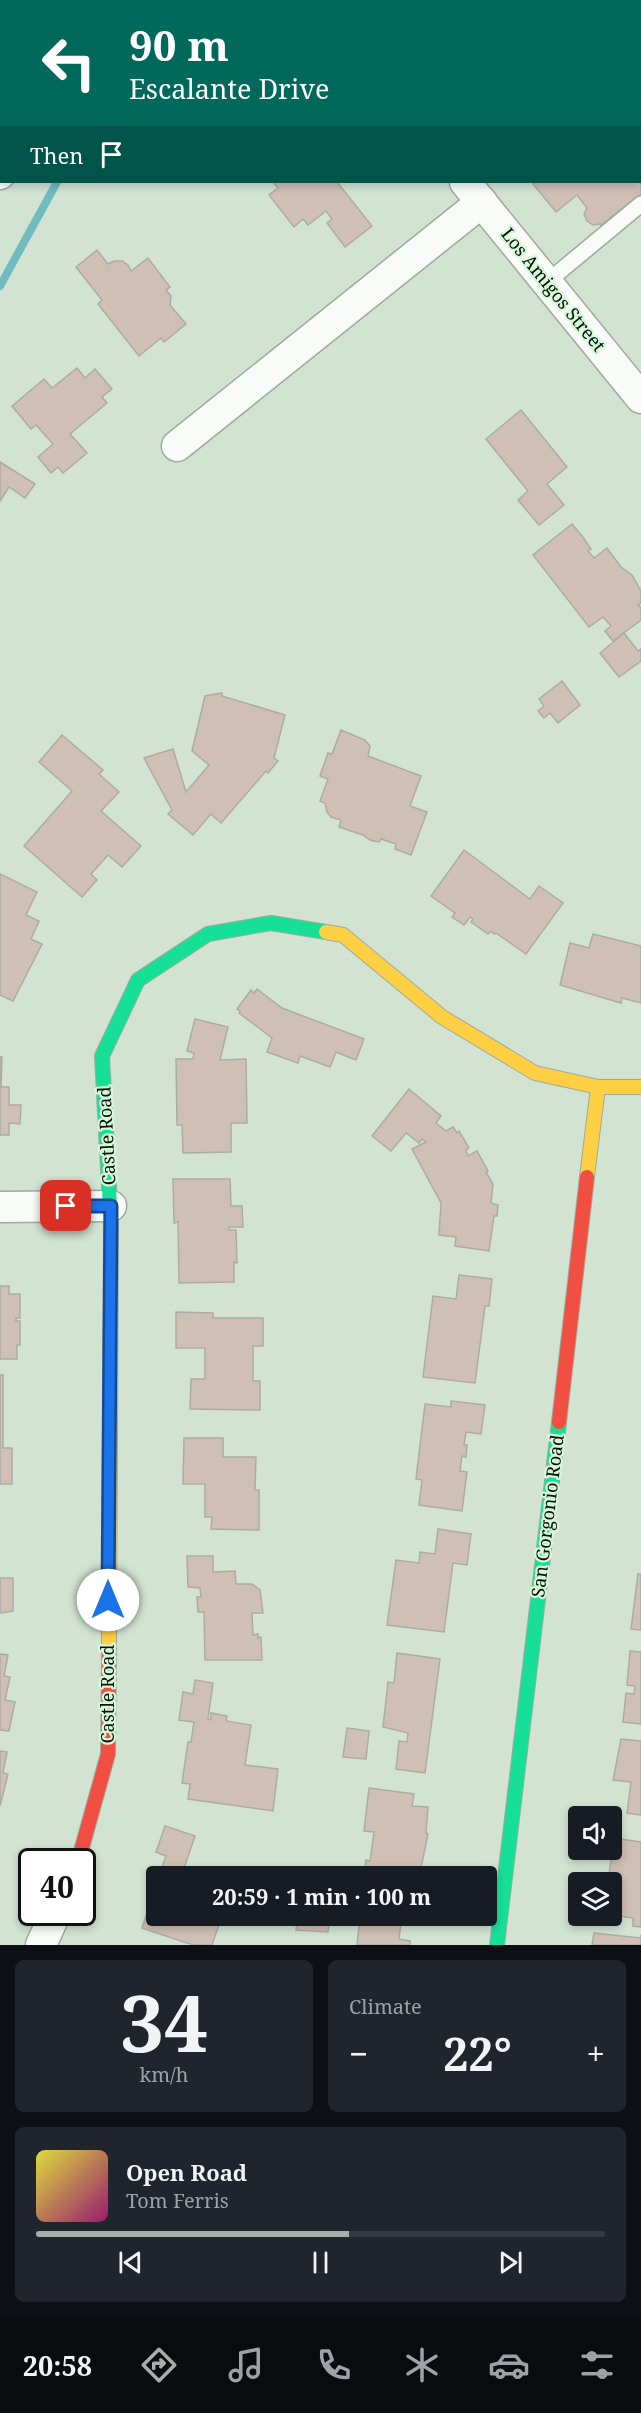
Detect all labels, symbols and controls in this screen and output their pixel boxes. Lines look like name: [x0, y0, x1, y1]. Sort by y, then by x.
text: 90 m: [129, 16, 229, 73]
icon: left: [30, 24, 108, 102]
text: Escalante Drive: [129, 70, 330, 107]
icon: arrive: [95, 138, 128, 171]
text: Then: [30, 140, 83, 170]
street label: Los Amigos Street: [496, 222, 611, 356]
street label: Castle Road: [91, 1086, 121, 1186]
pin: [40, 1180, 91, 1231]
icon: arrive: [49, 1189, 82, 1222]
street label: San Gorgonio Road: [525, 1433, 569, 1599]
position arrow: [76, 1568, 140, 1632]
street label: Castle Road: [95, 1645, 119, 1743]
map controls: [568, 1806, 622, 1926]
button: sound: [568, 1806, 622, 1860]
speed limit sign: 40: [18, 1848, 96, 1926]
button: layers: [568, 1872, 622, 1926]
text: 20:59 · 1 min · 100 m: [212, 1881, 431, 1911]
text: 34: [120, 1969, 208, 2075]
text: Climate: [349, 1993, 422, 2020]
text: 22°: [443, 2023, 512, 2084]
text: −: [349, 2031, 368, 2076]
text: +: [587, 2031, 605, 2076]
text: km/h: [139, 2061, 189, 2088]
text: Open Road: [126, 2157, 247, 2187]
text: Tom Ferris: [126, 2187, 229, 2214]
icon: previous: [114, 2246, 147, 2279]
icon: pause: [304, 2246, 337, 2279]
icon: next: [494, 2246, 527, 2279]
icon: directions: [138, 2344, 180, 2386]
icon: music: [225, 2344, 267, 2386]
icon: phone: [313, 2344, 355, 2386]
icon: climate: [401, 2344, 443, 2386]
icon: car: [488, 2344, 530, 2386]
icon: filters: [576, 2344, 618, 2386]
text: 20:58: [23, 2347, 92, 2384]

